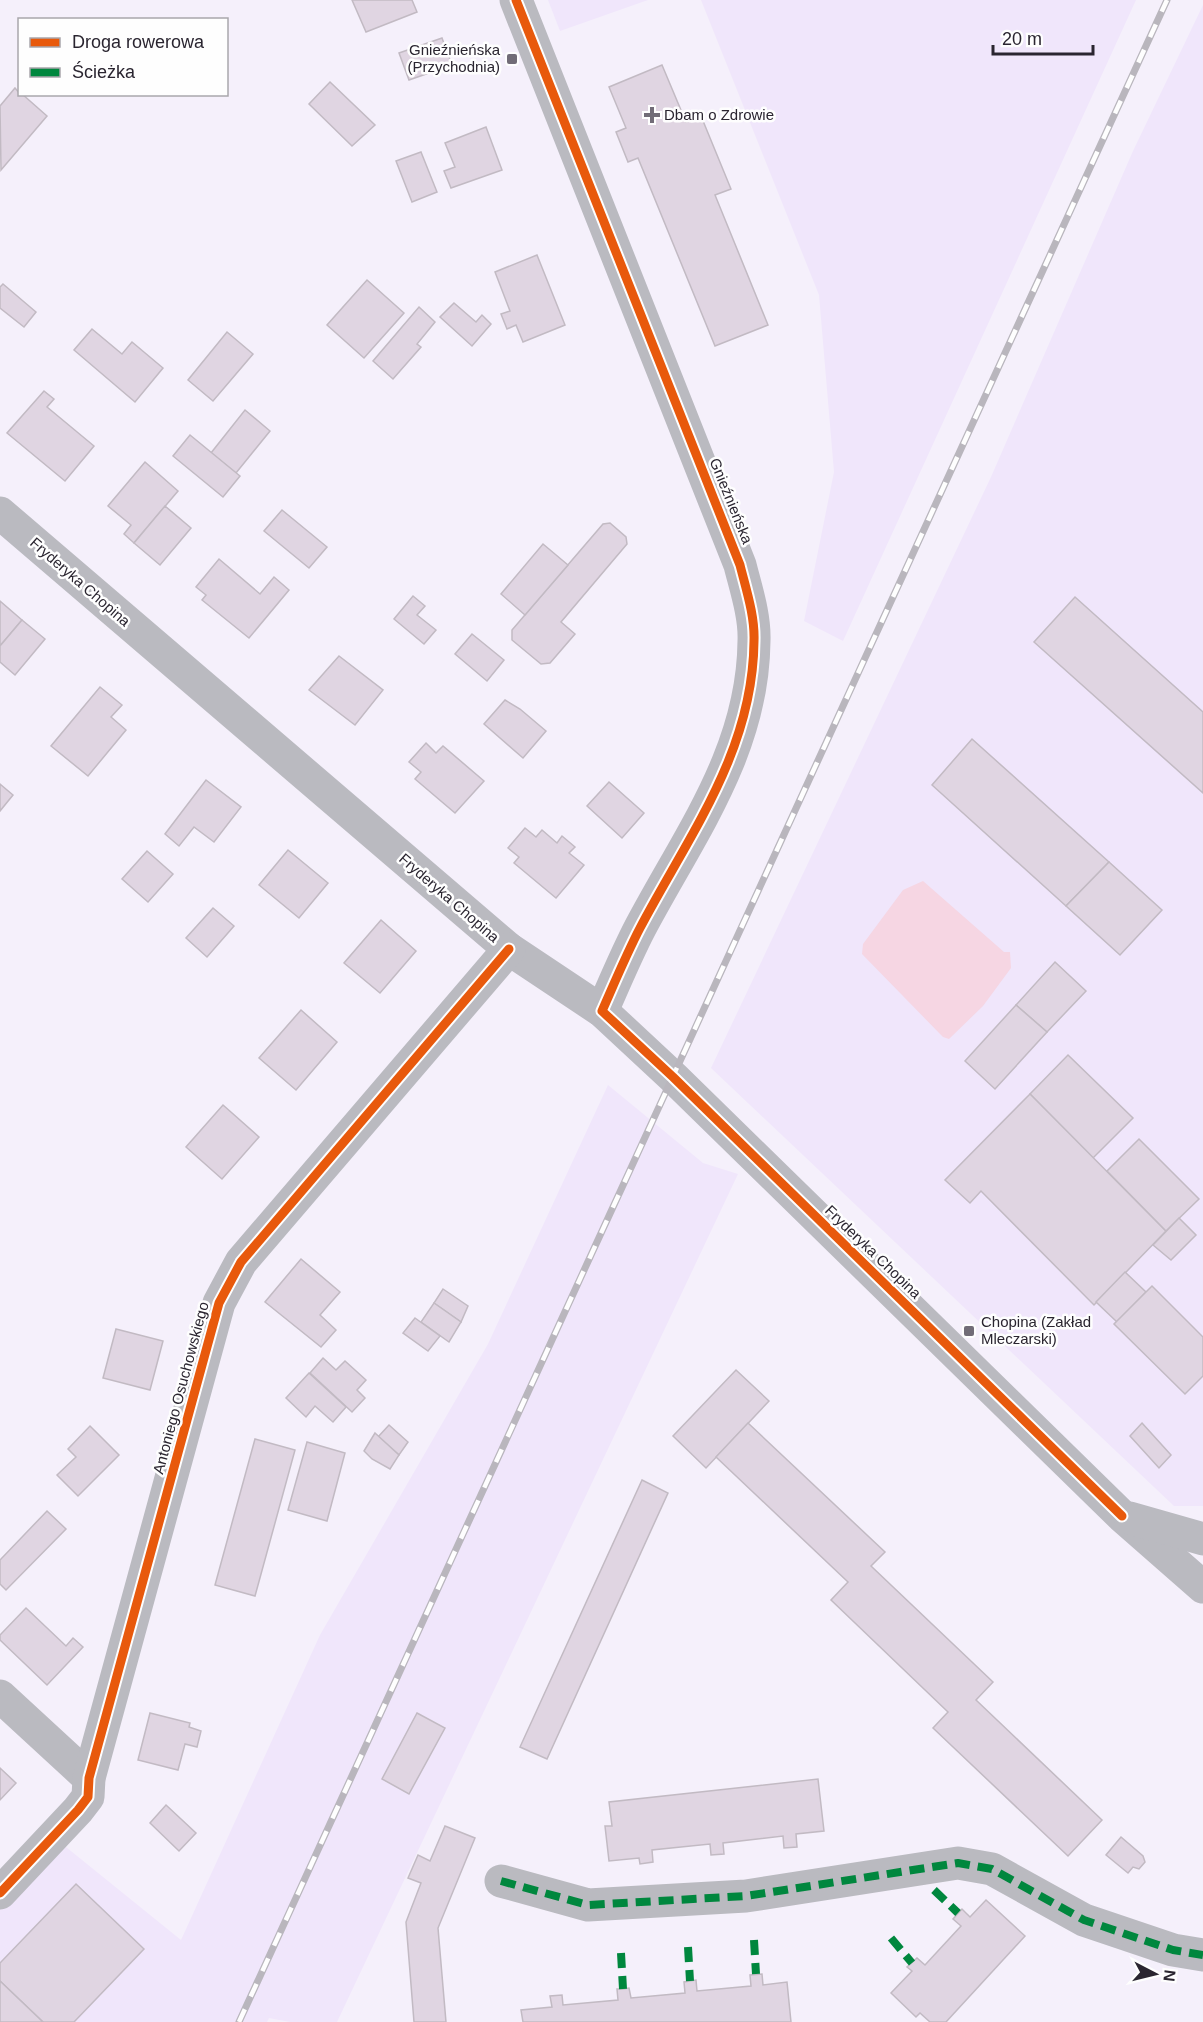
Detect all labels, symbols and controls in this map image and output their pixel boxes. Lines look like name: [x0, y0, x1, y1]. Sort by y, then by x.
legend: [18, 18, 228, 96]
scale bar: [993, 18, 1094, 56]
text: 20 m: [1002, 29, 1042, 49]
text: Droga rowerowa: [72, 32, 205, 52]
place label: Gnieźnieńska (Przychodnia): [407, 41, 501, 75]
marker: Gnieźnieńska (Przychodnia): [505, 52, 519, 66]
text: Ścieżka: [72, 61, 136, 82]
place label: Dbam o Zdrowie: [664, 106, 774, 123]
marker: Dbam o Zdrowie: [645, 108, 659, 122]
street label: Gnieźnieńska: [707, 455, 757, 547]
street label: Fryderyka Chopina: [27, 534, 134, 630]
street label: Fryderyka Chopina: [396, 850, 503, 946]
street label: Fryderyka Chopina: [822, 1202, 925, 1302]
street label: Antoniego Osuchowskiego: [149, 1300, 212, 1476]
place label: Chopina (Zakład Mleczarski): [981, 1313, 1091, 1347]
marker: Chopina (Zakład Mleczarski): [962, 1324, 976, 1338]
north arrow: [1125, 1944, 1185, 2004]
text: N: [1160, 1969, 1179, 1983]

